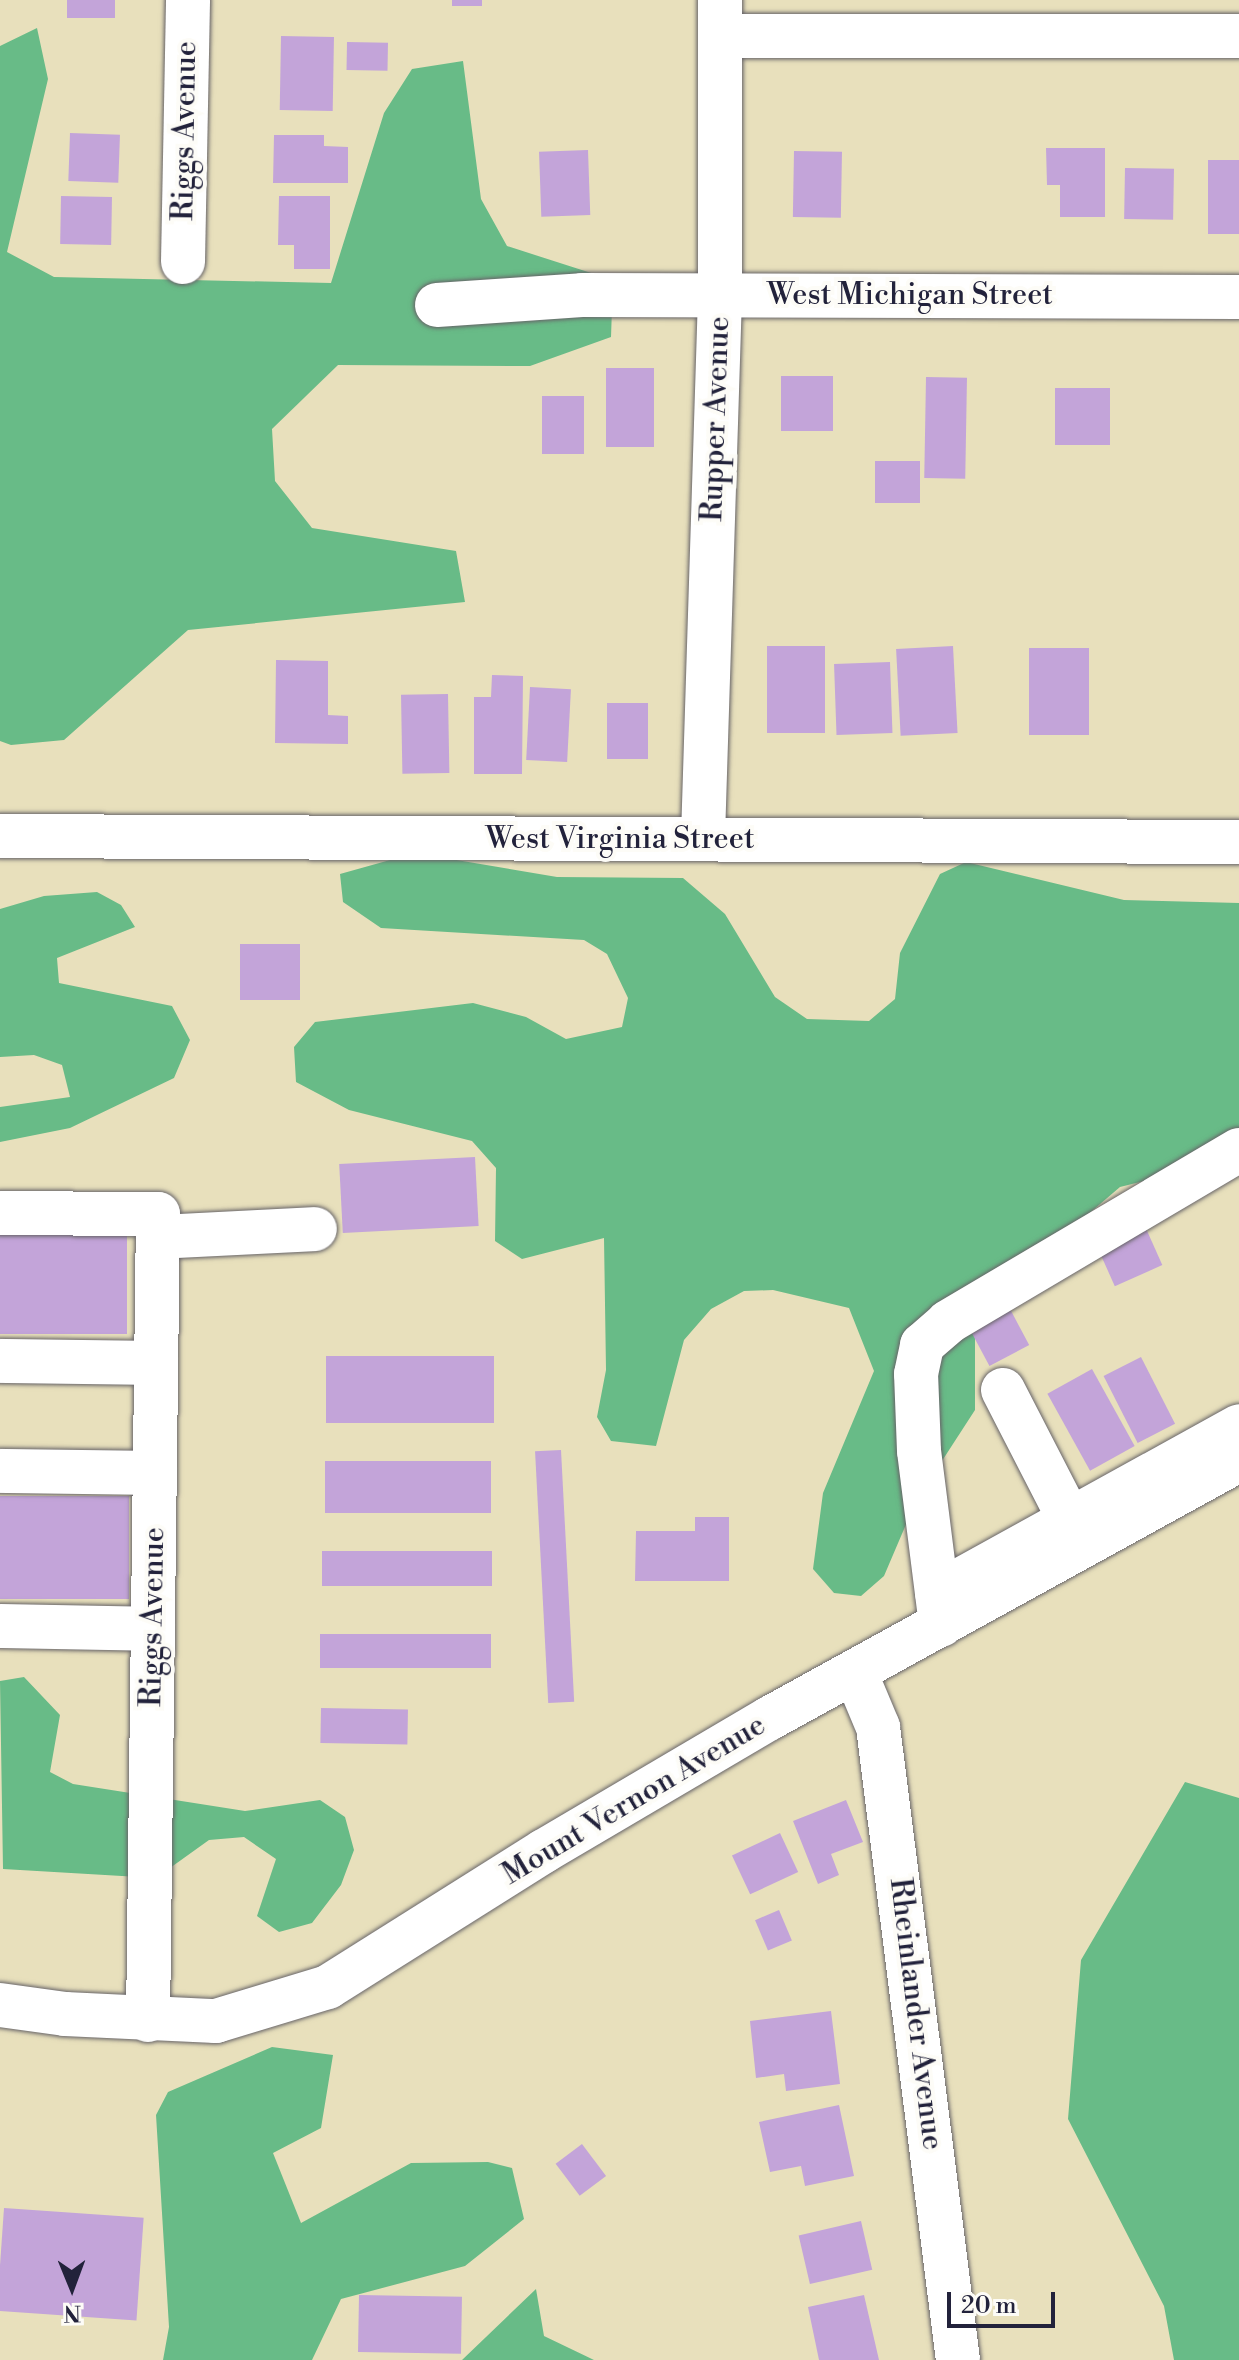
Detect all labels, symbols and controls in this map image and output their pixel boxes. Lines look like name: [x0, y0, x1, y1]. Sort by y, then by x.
street label: Riggs Avenue: [165, 41, 205, 221]
street label: West Michigan Street: [767, 277, 1053, 313]
street label: Rupper Avenue: [694, 316, 738, 522]
street label: West Virginia Street: [485, 821, 755, 857]
street label: Riggs Avenue: [133, 1527, 173, 1707]
street label: Mount Vernon Avenue: [496, 1707, 772, 1893]
street label: Rheinlander Avenue: [881, 1876, 951, 2152]
north arrow: [32, 2248, 112, 2328]
scale bar: [951, 2276, 1059, 2326]
text: 20 m: [961, 2291, 1017, 2321]
text: N: [63, 2299, 81, 2326]

